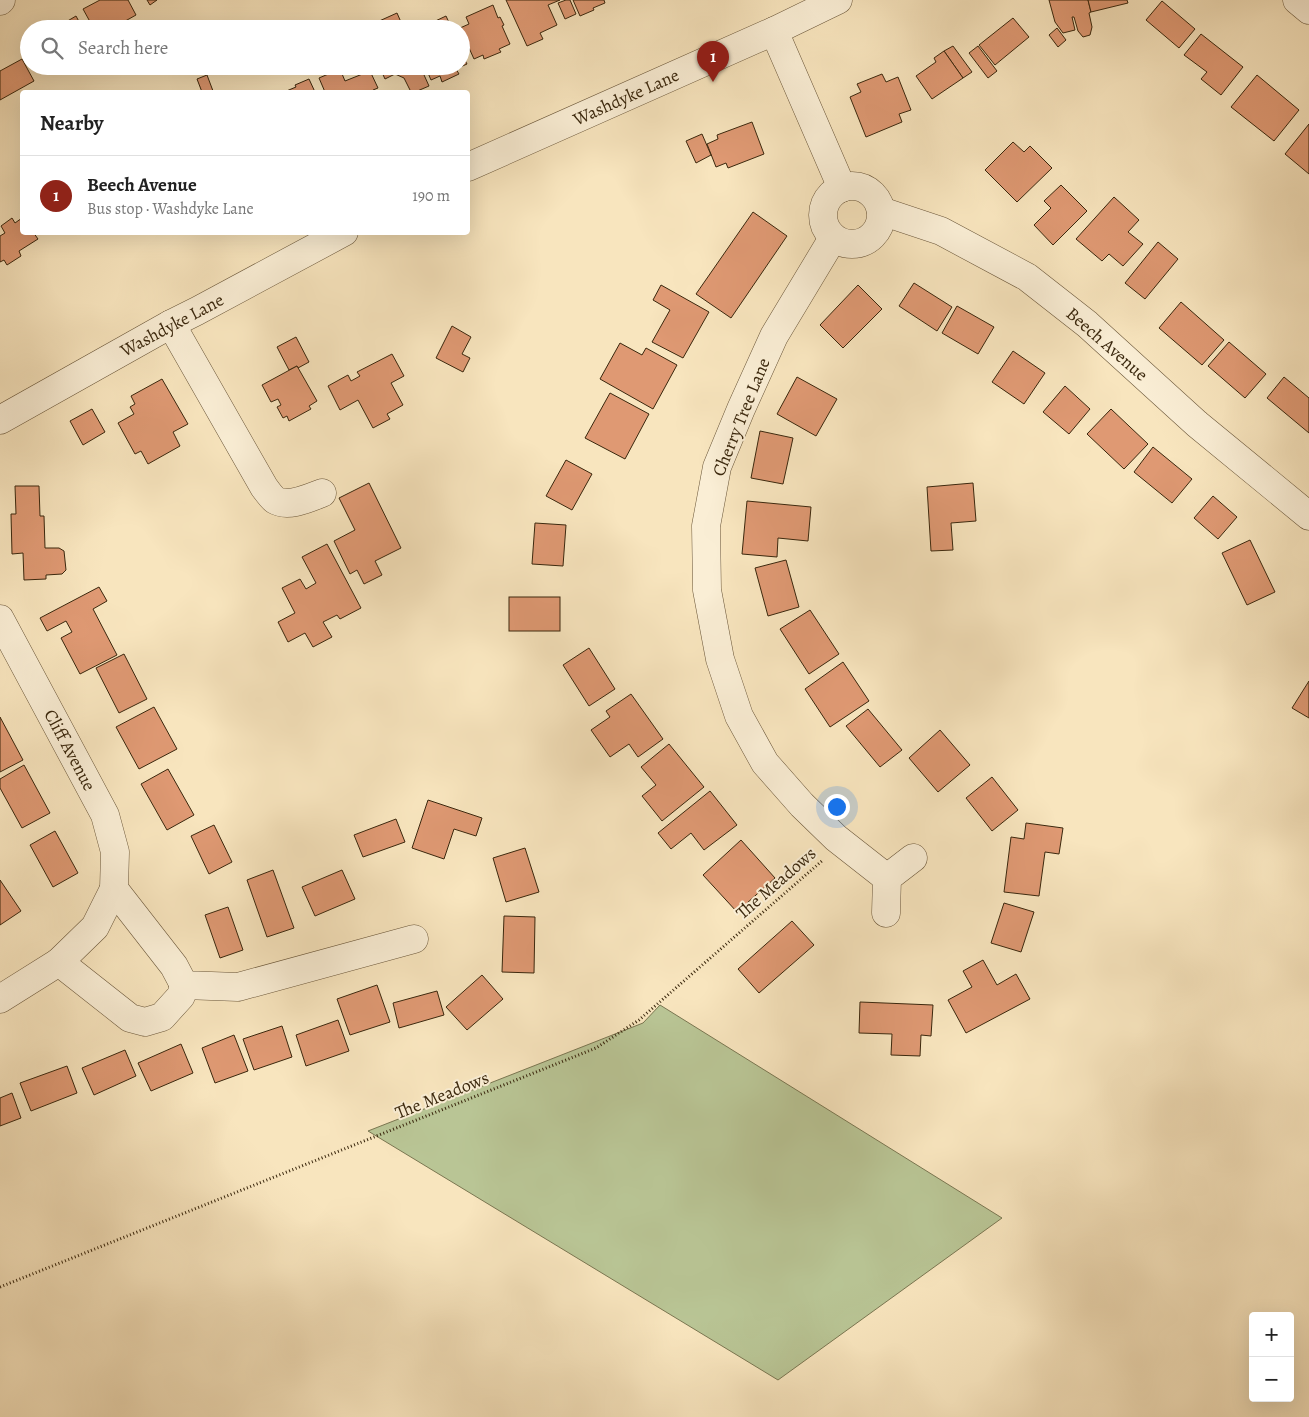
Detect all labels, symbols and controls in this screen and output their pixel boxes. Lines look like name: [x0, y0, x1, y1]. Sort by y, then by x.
search box: [20, 20, 470, 75]
icon: search: [38, 34, 66, 62]
text: Search here: [78, 35, 168, 61]
pin: 1: [697, 41, 729, 82]
street label: Washdyke Lane: [568, 63, 683, 132]
text: Nearby: [40, 109, 103, 137]
text: Beech Avenue: [87, 172, 197, 198]
text: 1: [53, 185, 59, 207]
text: 190 m: [412, 185, 450, 207]
text: Bus stop · Washdyke Lane: [87, 198, 254, 220]
street label: Washdyke Lane: [115, 288, 228, 363]
street label: Beech Avenue: [1061, 302, 1153, 386]
street label: Cherry Tree Lane: [706, 354, 776, 480]
street label: Cliff Avenue: [38, 705, 102, 795]
your location: [824, 794, 850, 820]
street label: The Meadows: [731, 841, 821, 925]
street label: The Meadows: [392, 1065, 492, 1125]
map controls: [1249, 1312, 1294, 1402]
button: +: [1249, 1312, 1294, 1357]
button: −: [1249, 1357, 1294, 1402]

